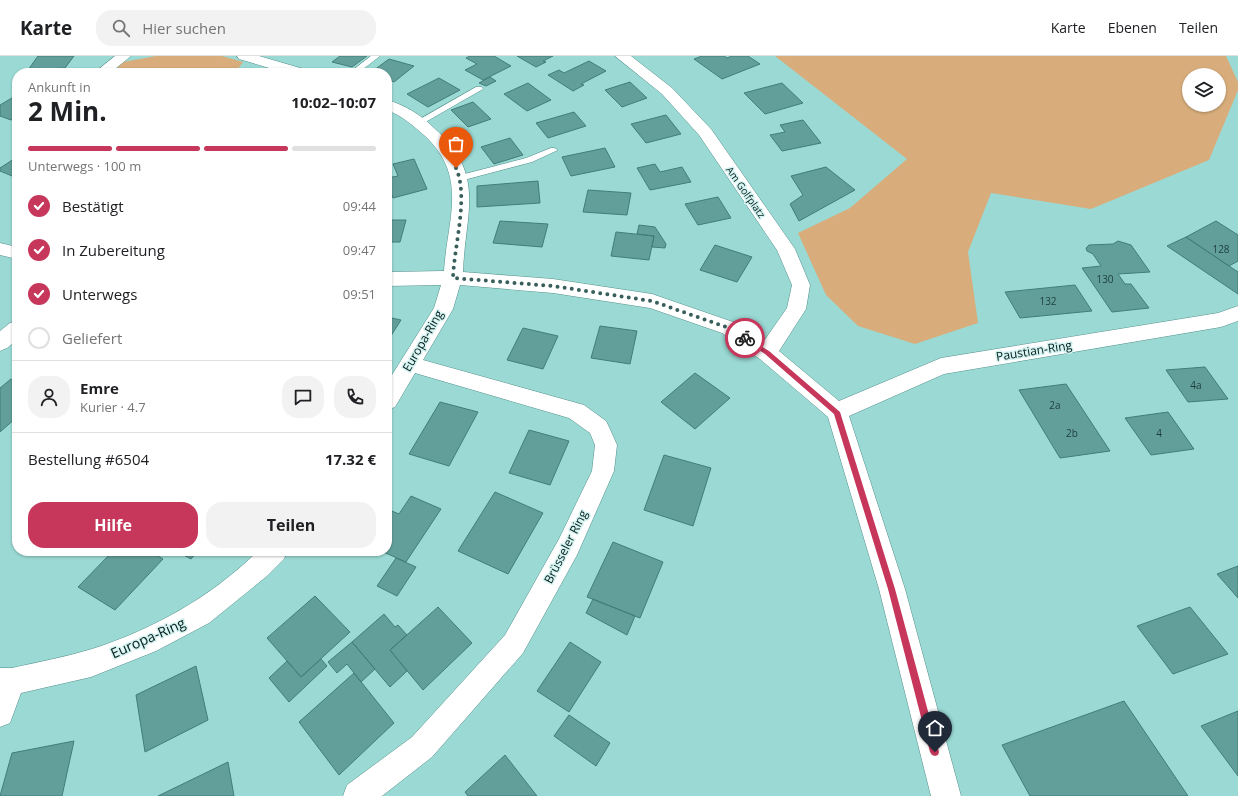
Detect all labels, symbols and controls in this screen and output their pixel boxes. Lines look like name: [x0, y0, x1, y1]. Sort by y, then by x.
search box: [96, 10, 376, 46]
text: Karte: [20, 15, 72, 41]
icon: search: [110, 17, 132, 39]
text: Hier suchen: [142, 18, 226, 38]
text: Karte: [1051, 18, 1086, 37]
text: Ebenen: [1108, 18, 1157, 37]
text: Teilen: [1179, 18, 1218, 37]
map controls: [1182, 68, 1226, 112]
button: layers: [1182, 68, 1226, 112]
text: Ankunft in: [28, 78, 91, 96]
text: 10:02–10:07: [291, 92, 376, 112]
text: 2 Min.: [28, 93, 107, 129]
pin: [439, 127, 473, 168]
icon: bag: [445, 133, 467, 155]
text: Unterwegs · 100 m: [28, 157, 141, 175]
street label: Am Golfplatz: [723, 163, 769, 221]
icon: check: [28, 195, 50, 217]
text: Bestätigt: [62, 196, 124, 216]
text: 09:44: [343, 197, 376, 215]
icon: check: [28, 239, 50, 261]
text: In Zubereitung: [62, 240, 165, 260]
text: 09:47: [343, 241, 376, 259]
house number: 128: [1212, 242, 1230, 256]
house number: 130: [1096, 272, 1114, 286]
icon: check: [28, 283, 50, 305]
text: Unterwegs: [62, 284, 137, 304]
text: 09:51: [343, 285, 376, 303]
house number: 132: [1039, 294, 1057, 308]
street label: Europa-Ring: [398, 306, 447, 375]
courier: [725, 318, 765, 358]
icon: bike: [734, 327, 756, 349]
text: Geliefert: [62, 328, 122, 348]
street label: Paustian-Ring: [995, 336, 1073, 365]
button: person: [28, 376, 70, 418]
button: chat: [282, 376, 324, 418]
button: phone: [334, 376, 376, 418]
text: Emre: [80, 378, 119, 398]
house number: 4a: [1190, 378, 1202, 392]
text: Kurier · 4.7: [80, 398, 146, 416]
house number: 2a: [1049, 398, 1061, 412]
house number: 2b: [1066, 426, 1078, 440]
house number: 4: [1156, 426, 1162, 440]
text: Bestellung #6504: [28, 449, 149, 469]
text: 17.32 €: [325, 449, 376, 469]
button: Hilfe: [28, 502, 198, 548]
button: Teilen: [206, 502, 376, 548]
street label: Brüsseler Ring: [540, 507, 592, 586]
street label: Europa-Ring: [108, 612, 188, 662]
pin: [918, 711, 952, 752]
icon: home: [924, 717, 946, 739]

